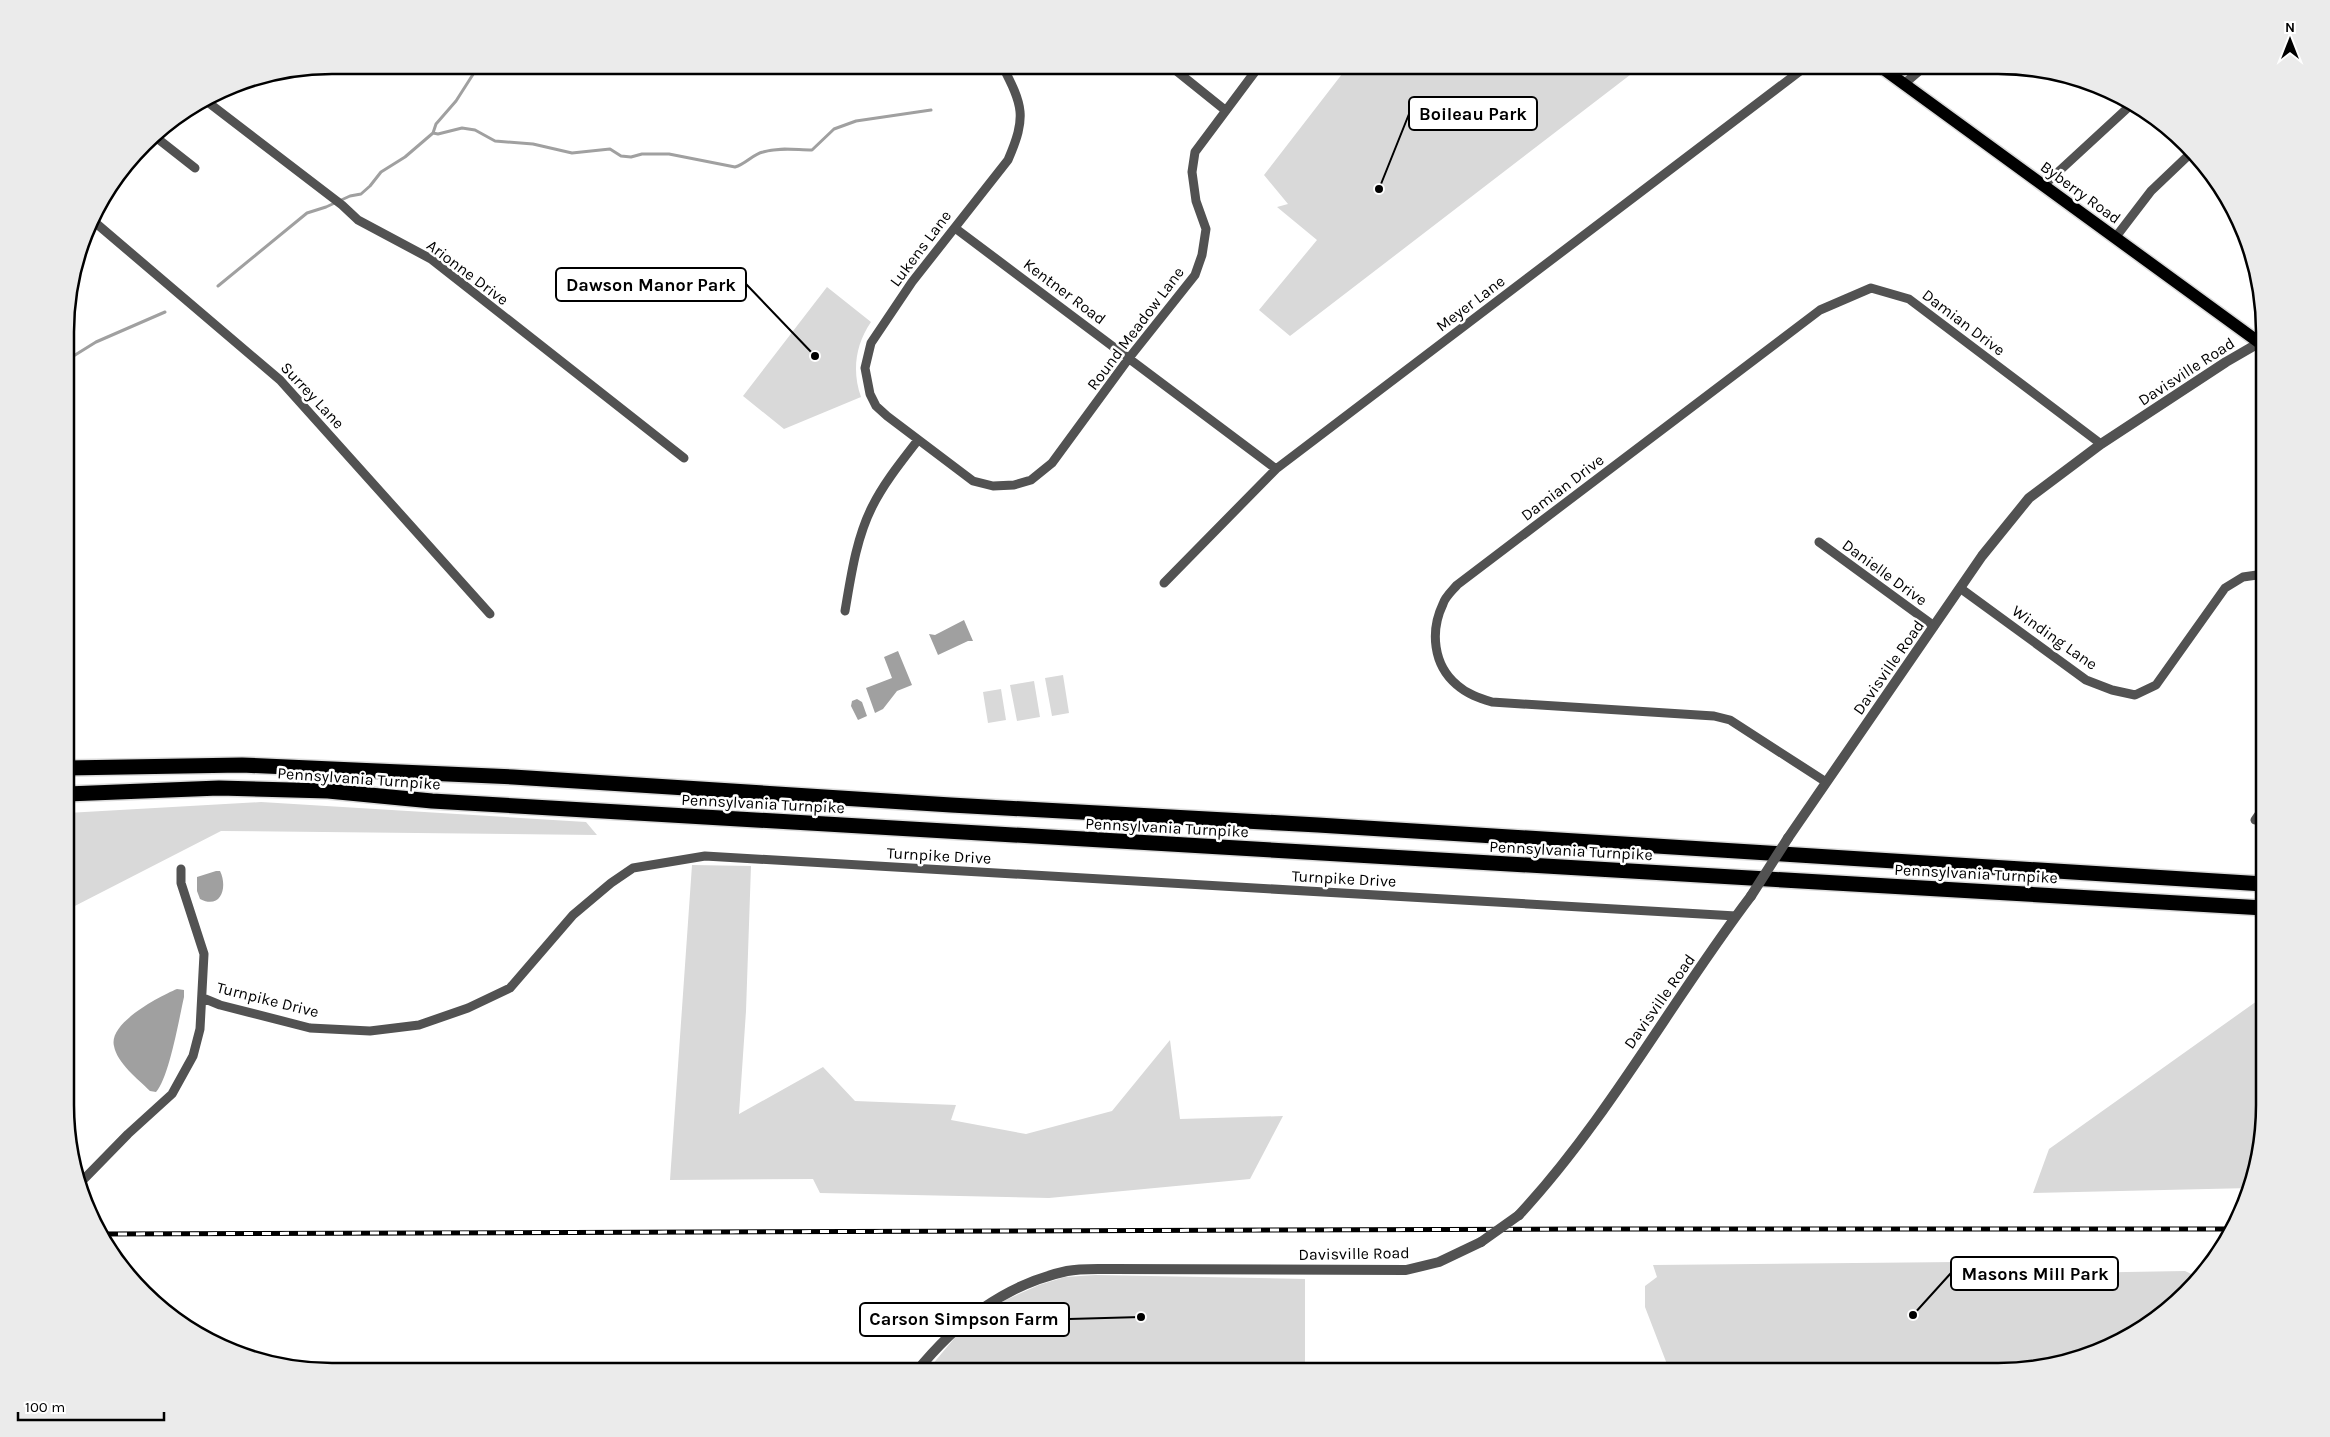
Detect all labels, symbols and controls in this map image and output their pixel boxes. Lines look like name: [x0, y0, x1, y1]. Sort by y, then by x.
north arrow: [2265, 15, 2315, 65]
text: N: [2285, 19, 2295, 36]
callout: Boileau Park: [1409, 97, 1537, 130]
text: Boileau Park: [1419, 103, 1527, 125]
street label: Byberry Road: [2037, 157, 2125, 228]
street label: Lukens Lane: [886, 206, 955, 290]
street label: Arionne Drive: [423, 236, 512, 309]
street label: Kentner Road: [1020, 254, 1110, 328]
street label: Round Meadow Lane: [1083, 263, 1188, 394]
callout: Dawson Manor Park: [556, 268, 746, 301]
street label: Meyer Lane: [1432, 271, 1508, 335]
text: Dawson Manor Park: [566, 274, 736, 296]
street label: Damian Drive: [1919, 285, 2009, 360]
street label: Davisville Road: [2134, 333, 2238, 410]
street label: Surrey Lane: [277, 358, 348, 433]
street label: Damian Drive: [1517, 450, 1607, 525]
street label: Danielle Drive: [1839, 535, 1931, 610]
street label: Winding Lane: [2008, 601, 2101, 674]
street label: Davisville Road: [1849, 616, 1928, 718]
street label: Pennsylvania Turnpike: [277, 763, 441, 794]
street label: Pennsylvania Turnpike: [681, 790, 845, 817]
street label: Pennsylvania Turnpike: [1085, 814, 1249, 841]
street label: Pennsylvania Turnpike: [1489, 837, 1653, 864]
street label: Turnpike Drive: [886, 843, 992, 868]
street label: Pennsylvania Turnpike: [1894, 860, 2058, 887]
street label: Turnpike Drive: [1291, 866, 1397, 891]
street label: Davisville Road: [1620, 950, 1699, 1052]
street label: Turnpike Drive: [215, 978, 321, 1021]
street label: Davisville Road: [1298, 1243, 1410, 1264]
callout: Masons Mill Park: [1951, 1257, 2118, 1290]
text: Masons Mill Park: [1961, 1263, 2109, 1285]
callout: Carson Simpson Farm: [860, 1303, 1069, 1336]
text: Carson Simpson Farm: [869, 1308, 1059, 1330]
scale bar: [18, 1390, 164, 1422]
text: 100 m: [25, 1398, 65, 1416]

